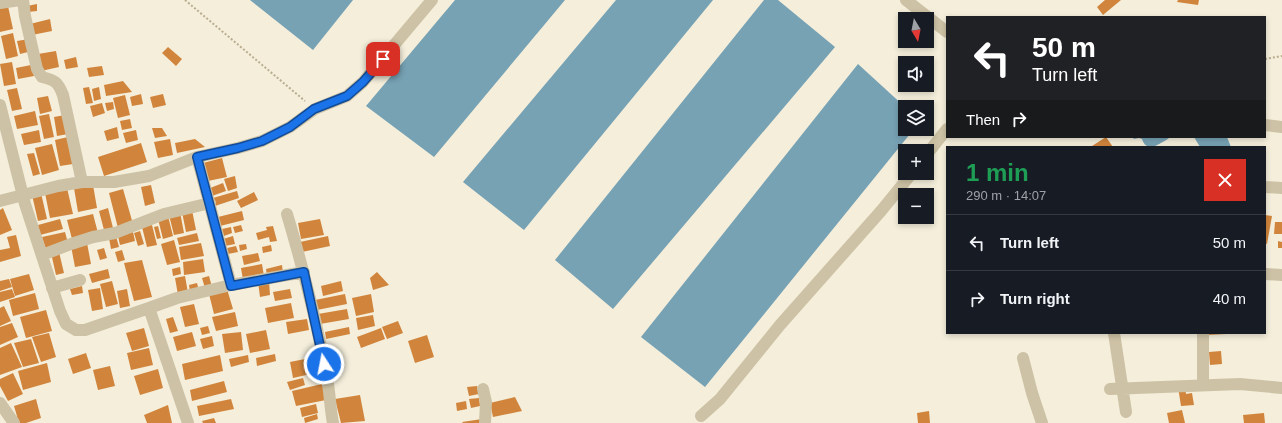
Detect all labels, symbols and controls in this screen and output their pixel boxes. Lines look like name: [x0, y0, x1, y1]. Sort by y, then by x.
north arrow: [898, 12, 934, 48]
map controls: [898, 12, 934, 224]
icon: left: [966, 32, 1018, 84]
text: 50 m: [1032, 32, 1096, 63]
pin: [366, 42, 400, 76]
icon: arrive: [372, 48, 394, 70]
button: sound: [898, 56, 934, 92]
text: Turn left: [1032, 65, 1097, 85]
button: layers: [898, 100, 934, 136]
icon: right: [1008, 108, 1030, 130]
text: Then: [966, 111, 1000, 128]
button: +: [898, 144, 934, 180]
text: 1 min: [966, 159, 1029, 186]
button: close: [1204, 159, 1246, 201]
button: −: [898, 188, 934, 224]
text: 290 m · 14:07: [966, 188, 1046, 203]
icon: left: [966, 232, 988, 254]
text: Turn left: [1000, 234, 1059, 251]
text: 50 m: [1213, 234, 1246, 251]
icon: right: [966, 288, 988, 310]
text: Turn right: [1000, 290, 1070, 307]
text: 40 m: [1213, 290, 1246, 307]
position arrow: [303, 343, 345, 385]

